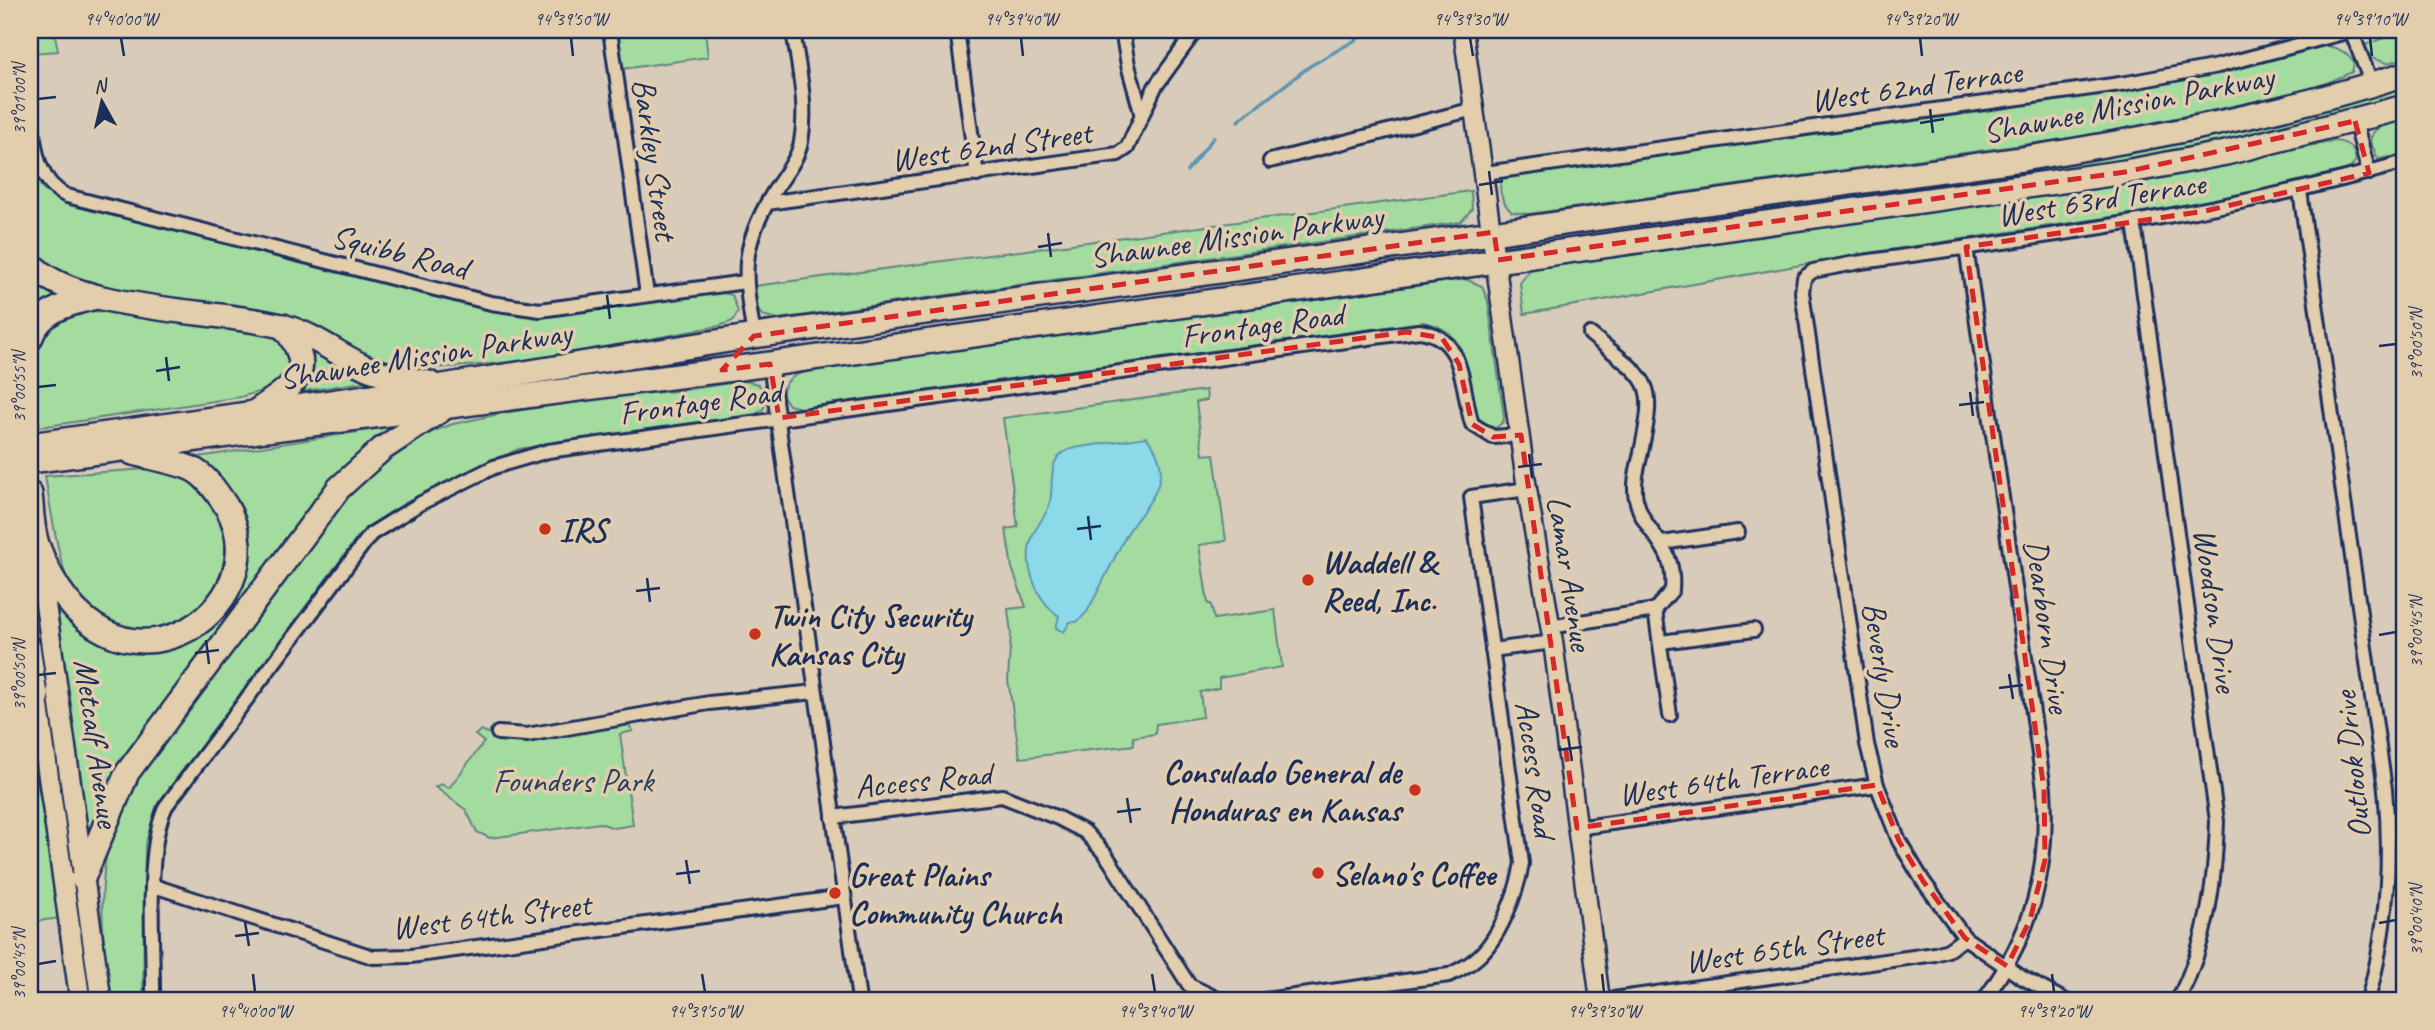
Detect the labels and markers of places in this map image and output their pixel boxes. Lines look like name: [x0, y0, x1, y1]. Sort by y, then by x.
place label: IRS: [559, 509, 611, 551]
marker: IRS: [537, 521, 553, 537]
place label: Waddell & Reed, Inc.: [1322, 541, 1441, 621]
marker: Waddell & Reed, Inc.: [1300, 572, 1316, 588]
place label: Twin City Security Kansas City: [769, 595, 974, 675]
marker: Twin City Security Kansas City: [747, 626, 763, 642]
place label: Consulado General de Honduras en Kansas: [1163, 751, 1404, 831]
marker: Consulado General de Honduras en Kansas: [1407, 782, 1423, 798]
place label: Selano's Coffee: [1332, 853, 1498, 895]
place label: Great Plains Community Church: [849, 854, 1063, 934]
marker: Selano's Coffee: [1310, 865, 1326, 881]
marker: Great Plains Community Church: [827, 885, 843, 901]

